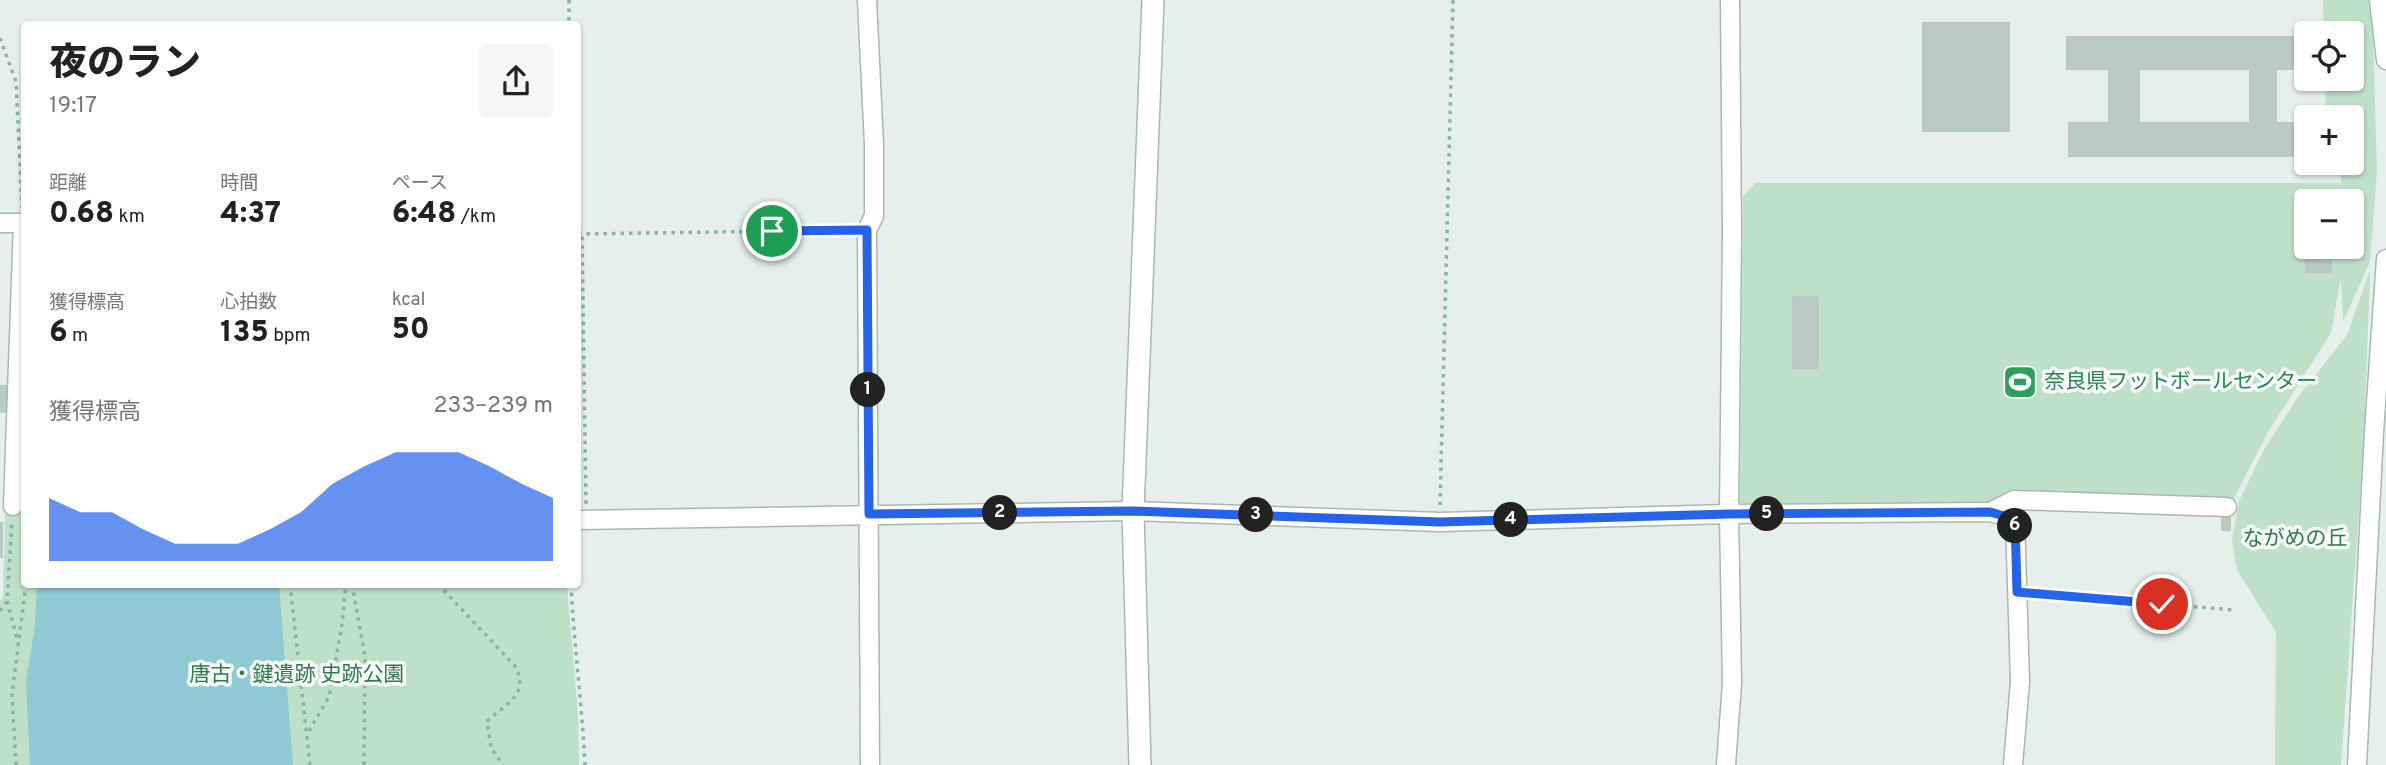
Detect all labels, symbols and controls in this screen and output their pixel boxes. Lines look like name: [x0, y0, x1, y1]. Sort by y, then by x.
map controls: [2294, 21, 2364, 259]
button: locate: [2294, 21, 2364, 91]
text: 夜のラン: [49, 41, 201, 90]
button: share: [479, 44, 553, 118]
text: 19:17: [49, 92, 97, 121]
button: +: [2294, 105, 2364, 175]
text: 距離: [49, 172, 87, 196]
text: 時間: [220, 172, 258, 196]
text: ペース: [392, 172, 448, 196]
button: −: [2294, 189, 2364, 259]
text: 0.68: [49, 196, 114, 233]
text: 4:37: [220, 196, 281, 233]
text: 6:48: [392, 196, 456, 233]
pin: [742, 201, 802, 261]
text: km: [114, 205, 145, 229]
text: /km: [456, 205, 496, 229]
icon: arrive: [753, 212, 791, 250]
text: kcal: [392, 288, 425, 312]
text: 獲得標高: [49, 291, 125, 315]
text: 心拍数: [220, 291, 277, 315]
text: 50: [392, 312, 430, 349]
text: 6: [49, 315, 68, 352]
text: 135: [220, 315, 269, 352]
text: m: [68, 324, 88, 348]
text: bpm: [269, 324, 311, 348]
sports icon: 奈良県フットボールセンター: [2001, 363, 2039, 401]
place label: 奈良県フットボールセンター: [2044, 369, 2317, 396]
pin: 1: [850, 372, 886, 408]
text: 1: [864, 377, 871, 401]
text: 233–239 m: [434, 392, 553, 421]
text: 獲得標高: [49, 399, 141, 428]
pin: 2: [982, 496, 1018, 530]
pin: 5: [1750, 496, 1784, 532]
pin: 3: [1238, 498, 1274, 532]
text: 2: [994, 500, 1005, 524]
text: 5: [1761, 501, 1772, 525]
text: 3: [1250, 502, 1261, 526]
pin: 4: [1494, 503, 1528, 538]
text: 4: [1504, 507, 1517, 531]
pin: 6: [1997, 508, 2032, 544]
text: 6: [2009, 513, 2020, 537]
park label: ながめの丘: [2243, 526, 2348, 553]
pin: [2132, 574, 2192, 634]
icon: check: [2143, 585, 2181, 623]
park label: 唐古・鍵遺跡 史跡公園: [190, 662, 404, 689]

